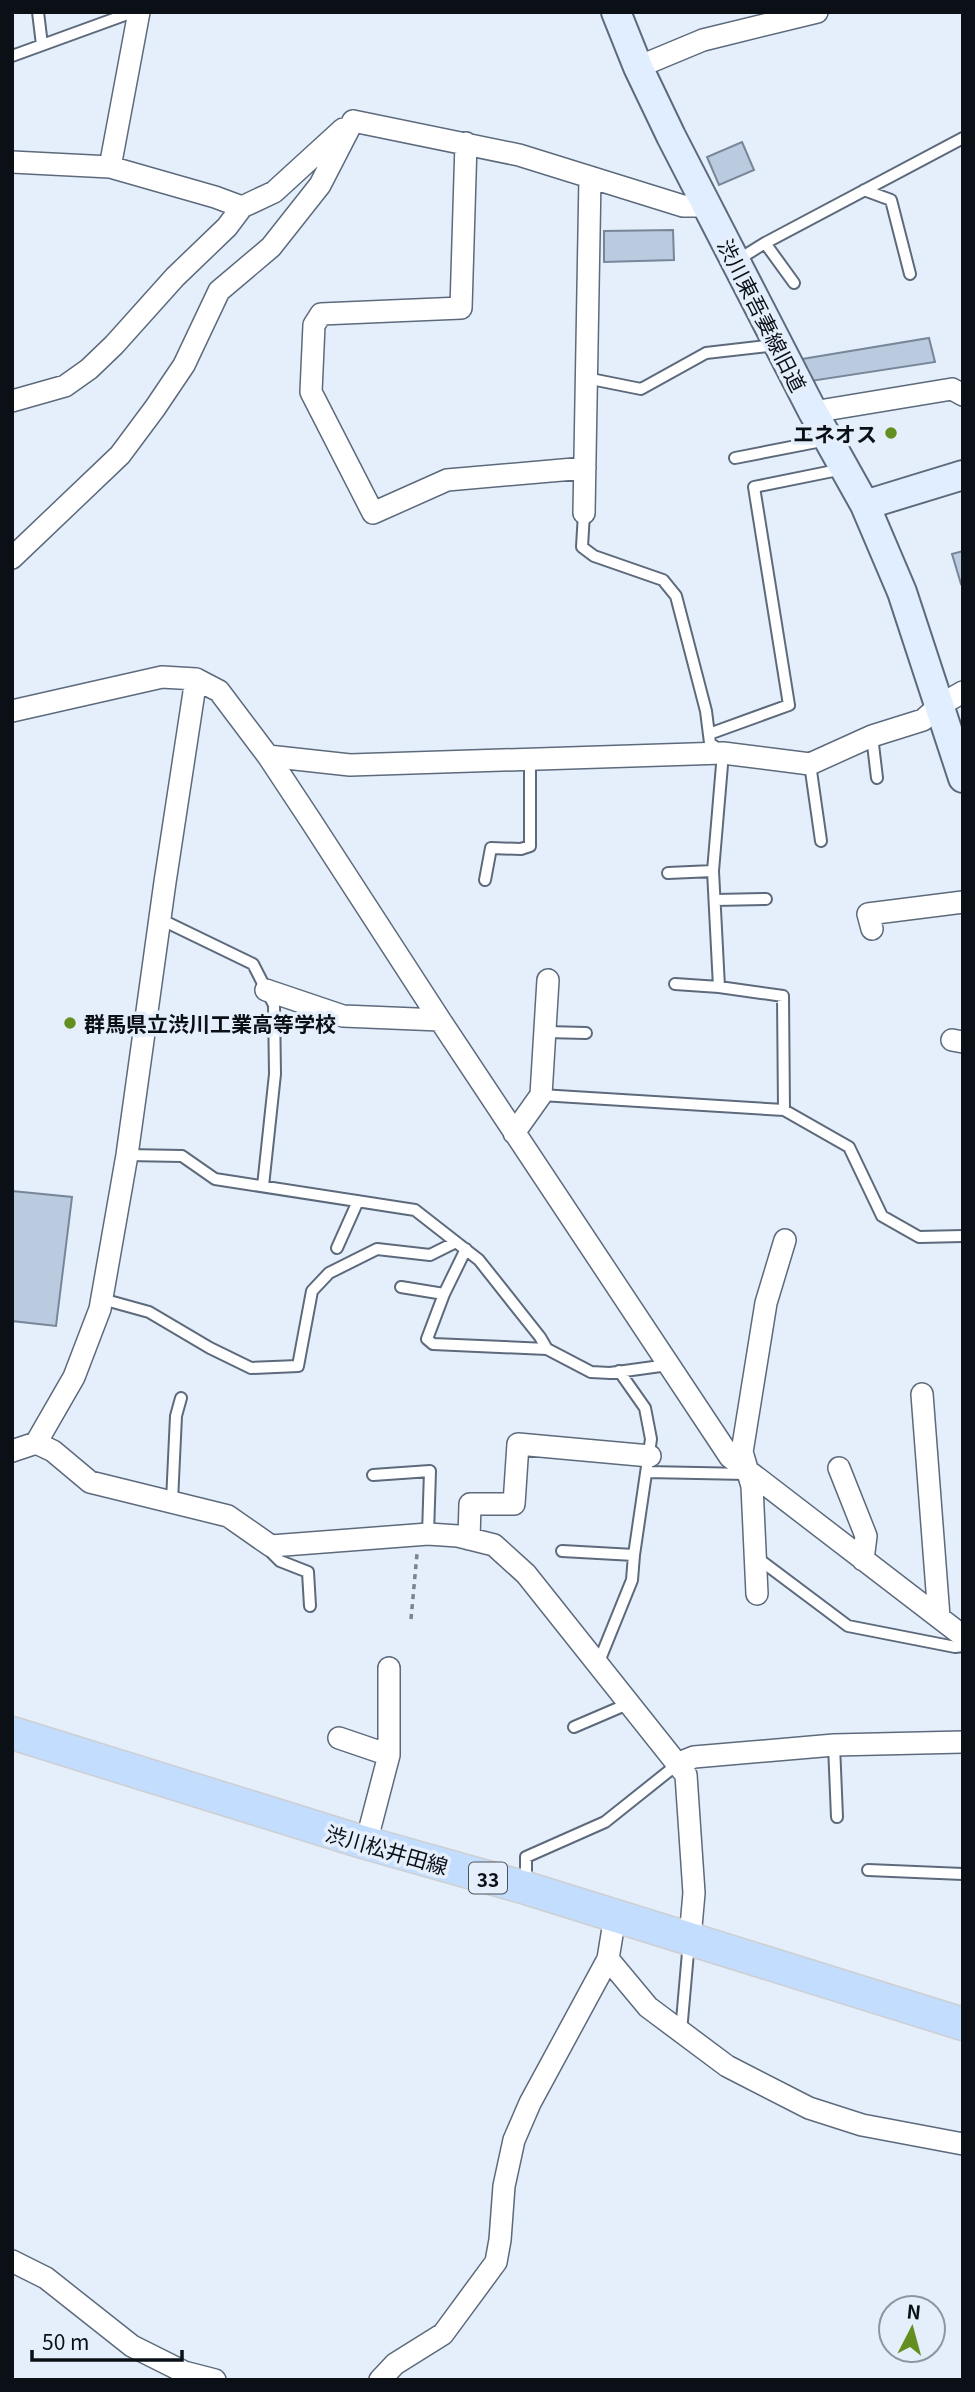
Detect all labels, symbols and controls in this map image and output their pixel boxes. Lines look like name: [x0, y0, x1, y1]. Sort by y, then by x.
street label: 渋川東吾妻線旧道: [711, 233, 815, 397]
place label: エネオス: [793, 418, 877, 448]
marker: エネオス: [883, 425, 899, 441]
place label: 群馬県立渋川工業高等学校: [84, 1008, 336, 1038]
marker: 群馬県立渋川工業高等学校: [62, 1015, 78, 1031]
street label: 渋川松井田線: [322, 1817, 452, 1881]
road number: 33: [469, 1862, 507, 1894]
north arrow: [877, 2294, 947, 2364]
text: N: [905, 2296, 922, 2325]
scale bar: [32, 2318, 182, 2362]
text: 50 m: [42, 2326, 89, 2356]

